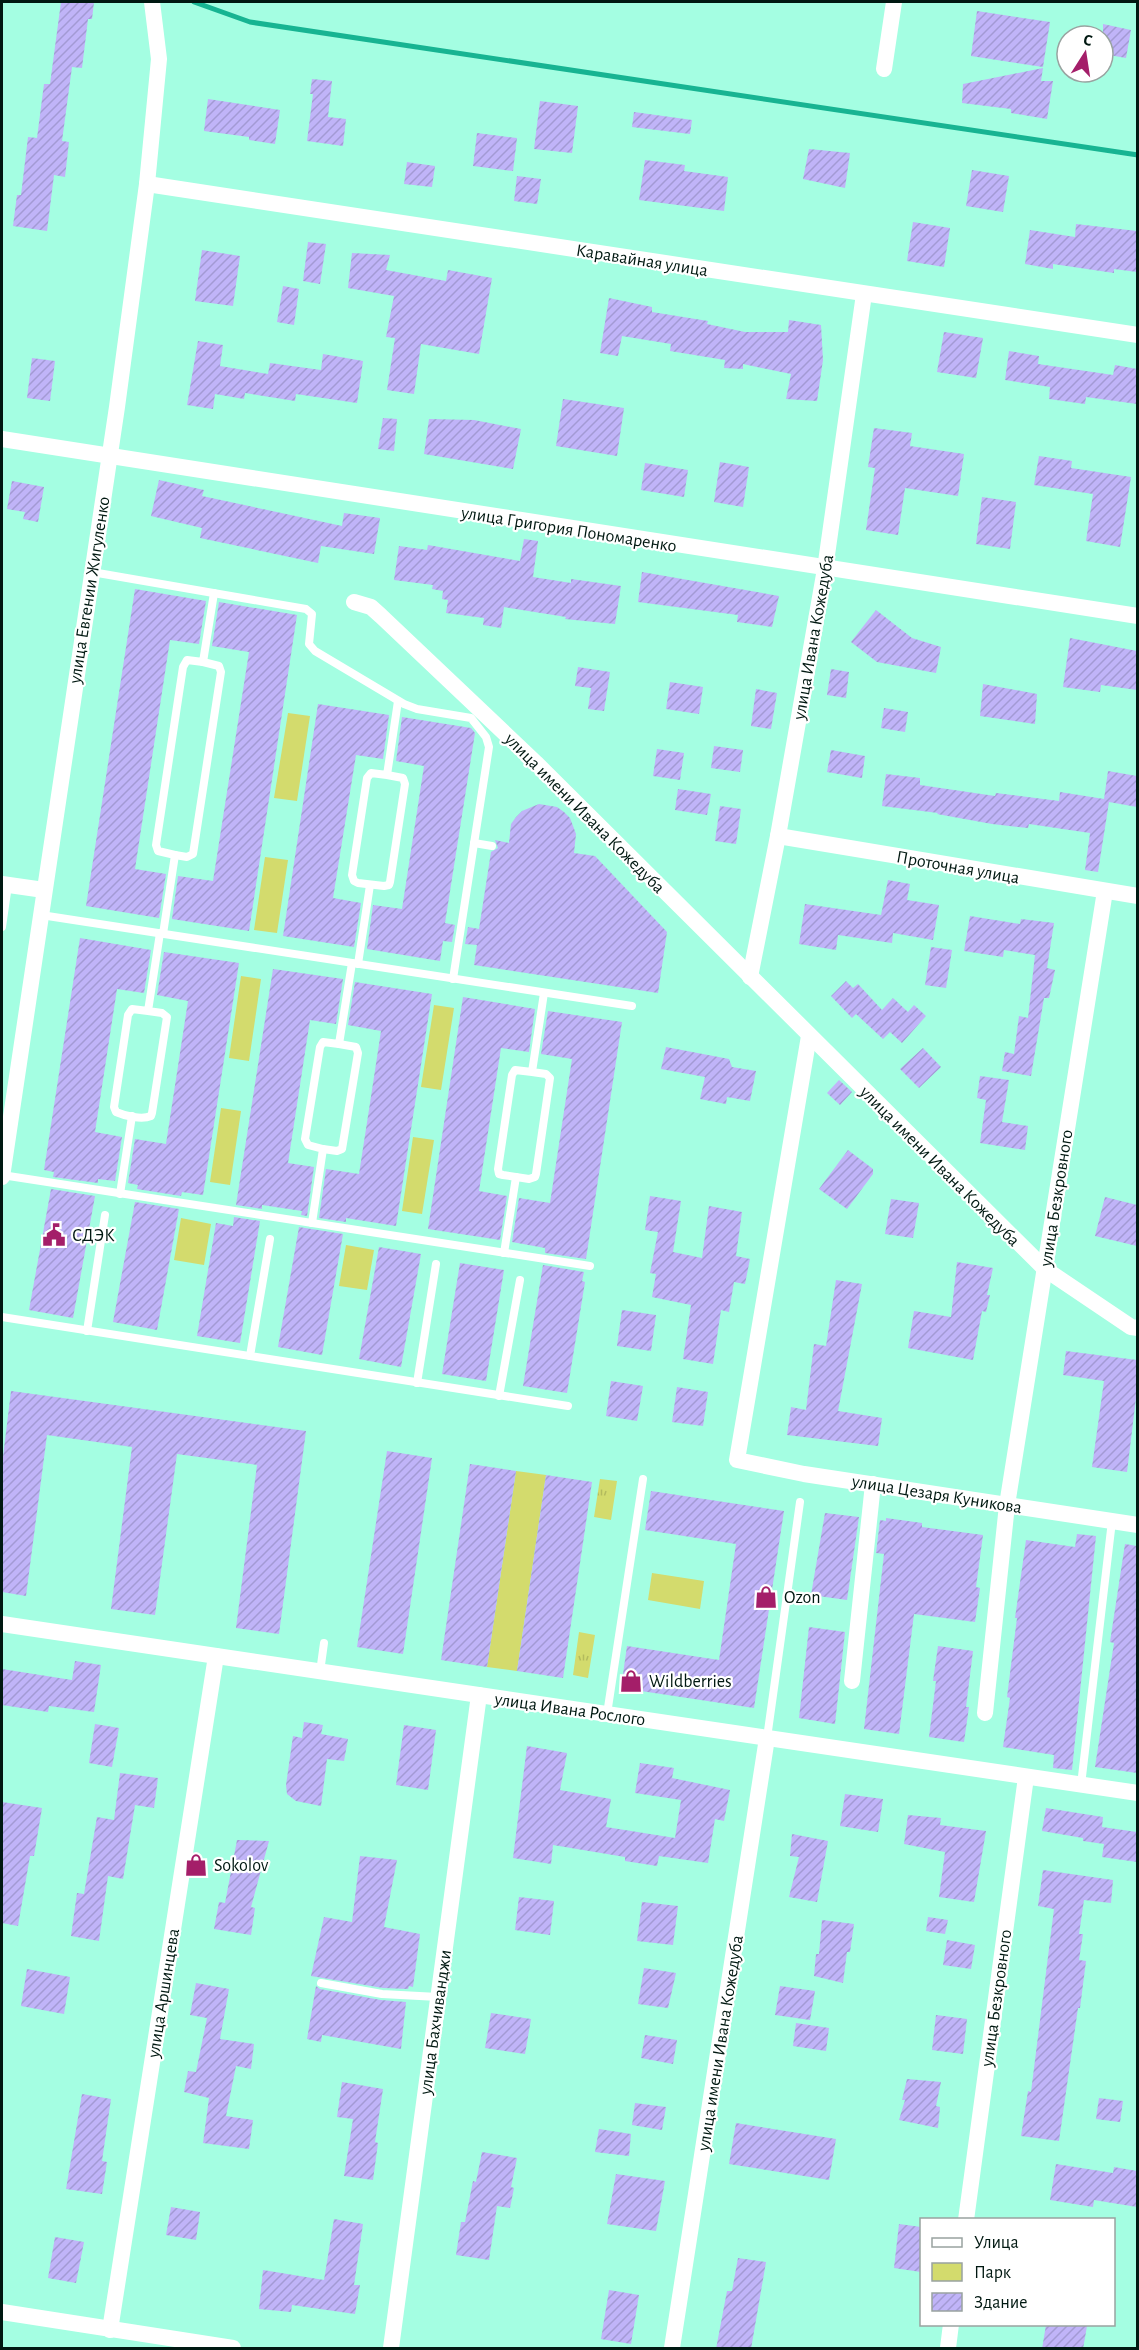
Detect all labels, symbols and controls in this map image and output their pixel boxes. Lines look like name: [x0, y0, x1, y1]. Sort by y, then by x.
north arrow: [1055, 24, 1115, 84]
text: С: [1082, 32, 1094, 49]
street label: Каравайная улица: [575, 242, 709, 280]
street label: улица Евгении Жигуленко: [66, 495, 114, 686]
street label: улица Григория Пономаренко: [459, 504, 678, 556]
street label: улица Ивана Кожедуба: [789, 553, 837, 722]
street label: улица имени Ивана Кожедуба: [500, 729, 668, 897]
street label: Проточная улица: [895, 848, 1021, 888]
street label: улица имени Ивана Кожедуба: [855, 1082, 1023, 1250]
street label: улица Безкровного: [1037, 1129, 1077, 1269]
public building icon: СДЭК: [41, 1222, 67, 1248]
place label: СДЭК: [72, 1227, 115, 1245]
street label: улица Цезаря Куникова: [850, 1473, 1023, 1517]
shop icon: Ozon: [753, 1584, 779, 1610]
place label: Ozon: [784, 1589, 821, 1607]
shop icon: Wildberries: [618, 1668, 644, 1694]
place label: Wildberries: [649, 1673, 732, 1691]
street label: улица Ивана Рослого: [492, 1690, 646, 1729]
shop icon: Sokolov: [183, 1852, 209, 1878]
place label: Sokolov: [214, 1857, 269, 1875]
street label: улица Аршинцева: [145, 1927, 183, 2060]
street label: улица Безкровного: [978, 1928, 1016, 2069]
street label: улица имени Ивана Кожедуба: [694, 1934, 747, 2153]
street label: улица Бахчиванджи: [417, 1949, 455, 2097]
legend: [920, 2218, 1115, 2326]
text: Улица: [974, 2234, 1019, 2252]
text: Парк: [974, 2264, 1012, 2282]
text: Здание: [974, 2294, 1028, 2312]

